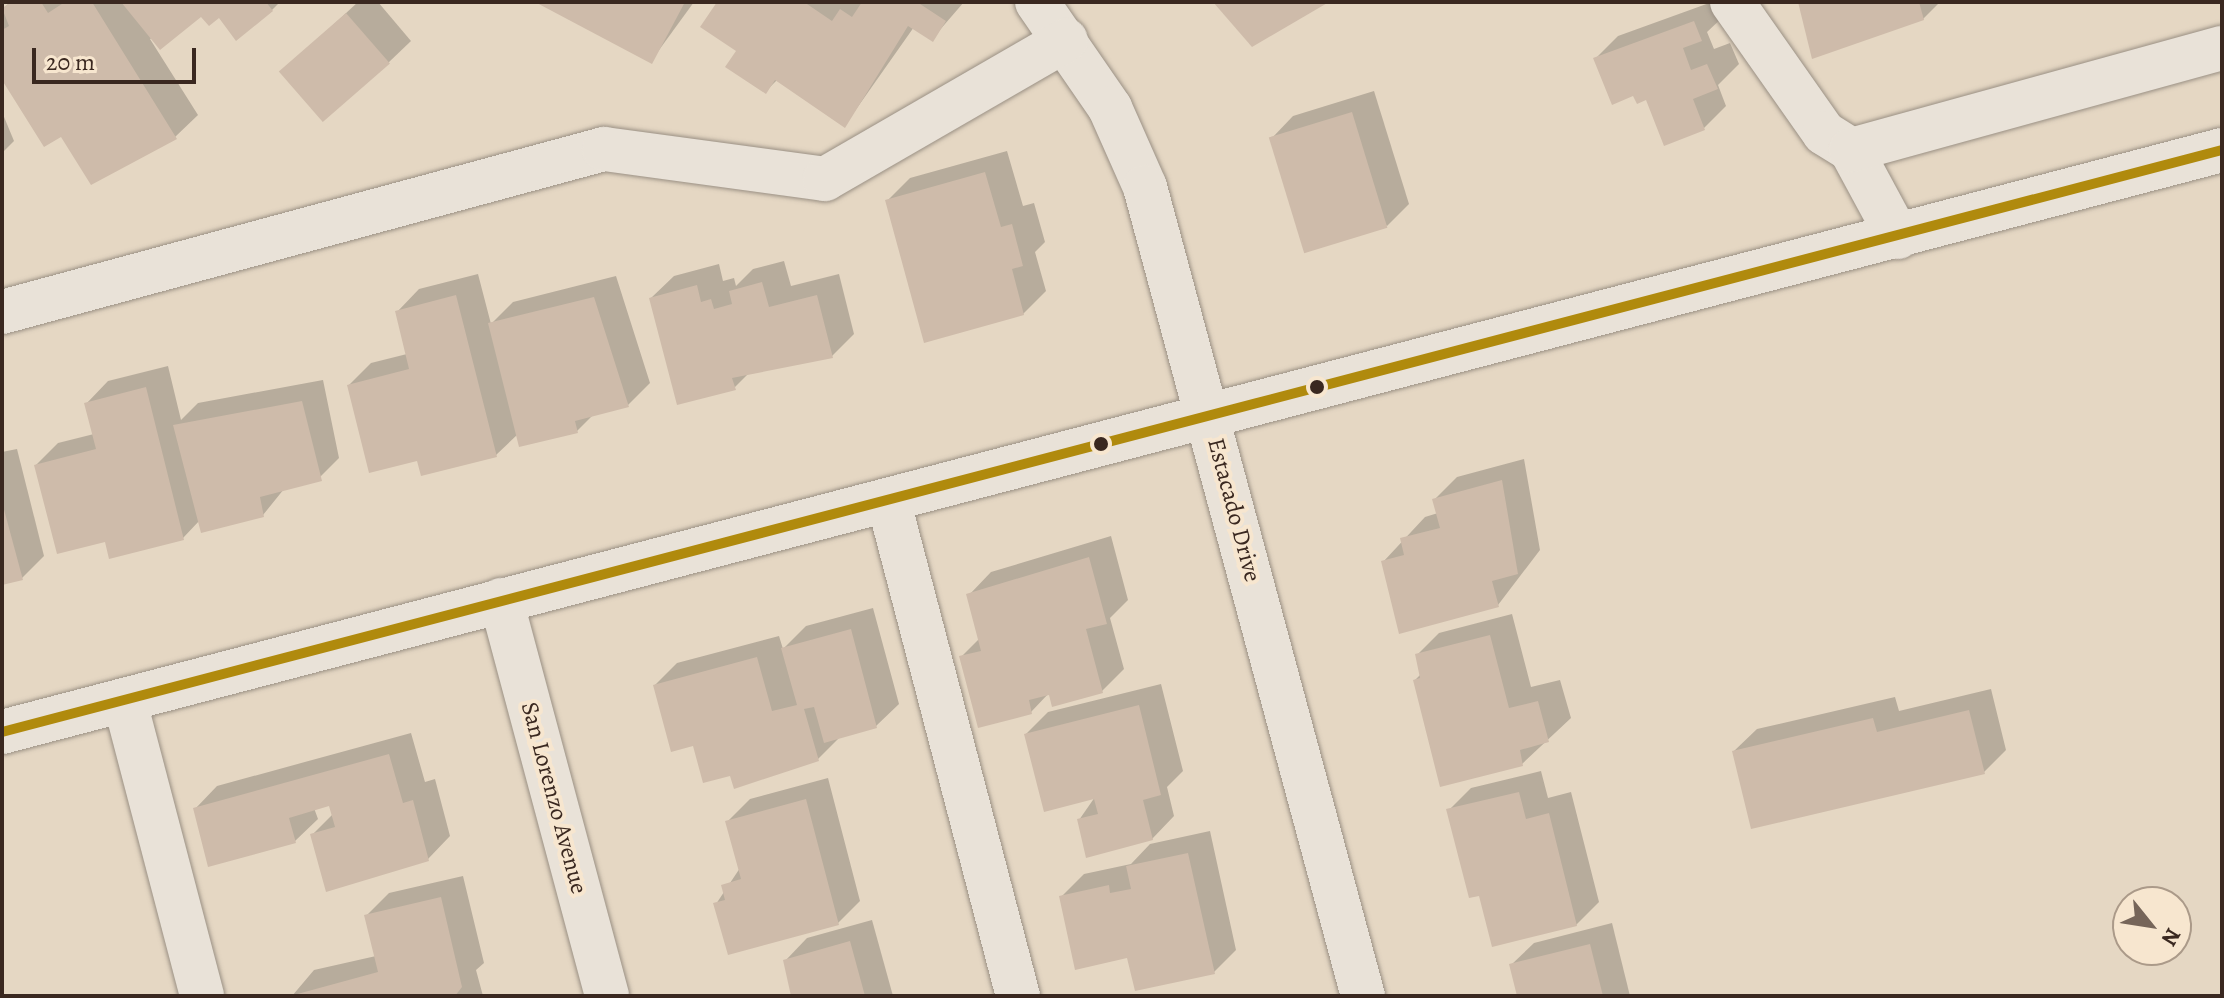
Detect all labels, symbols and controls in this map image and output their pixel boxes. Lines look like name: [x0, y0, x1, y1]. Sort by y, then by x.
scale bar: [36, 32, 200, 82]
text: 20 m: [46, 46, 95, 78]
unlabelled marker: [1309, 379, 1325, 395]
street label: Estacado Drive: [1201, 435, 1267, 585]
unlabelled marker: [1093, 436, 1109, 452]
street label: San Lorenzo Avenue: [515, 699, 593, 897]
north arrow: [2112, 886, 2192, 966]
text: N: [2154, 923, 2188, 951]

